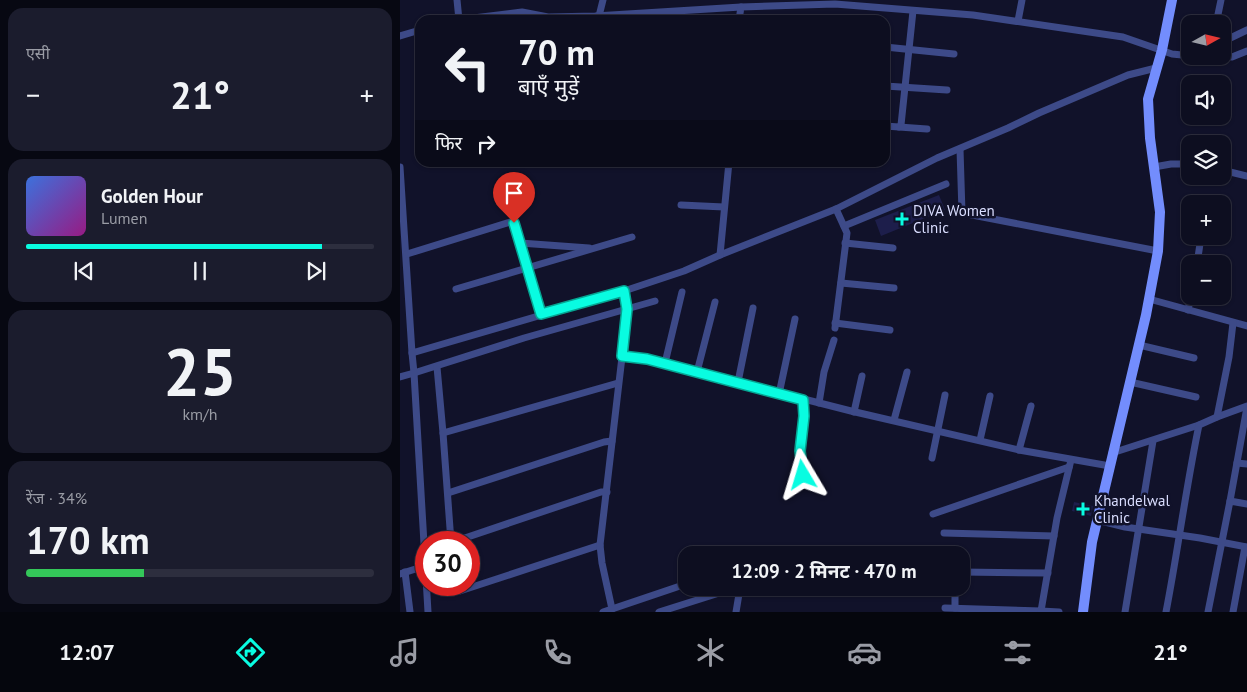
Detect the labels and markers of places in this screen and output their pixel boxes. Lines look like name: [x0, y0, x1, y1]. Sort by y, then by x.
pin: [493, 172, 535, 223]
place label: DIVA Women Clinic: [913, 201, 995, 237]
marker: DIVA Women Clinic: [895, 212, 909, 226]
place label: Khandelwal Clinic: [1094, 491, 1171, 527]
marker: Khandelwal Clinic: [1076, 502, 1090, 516]

